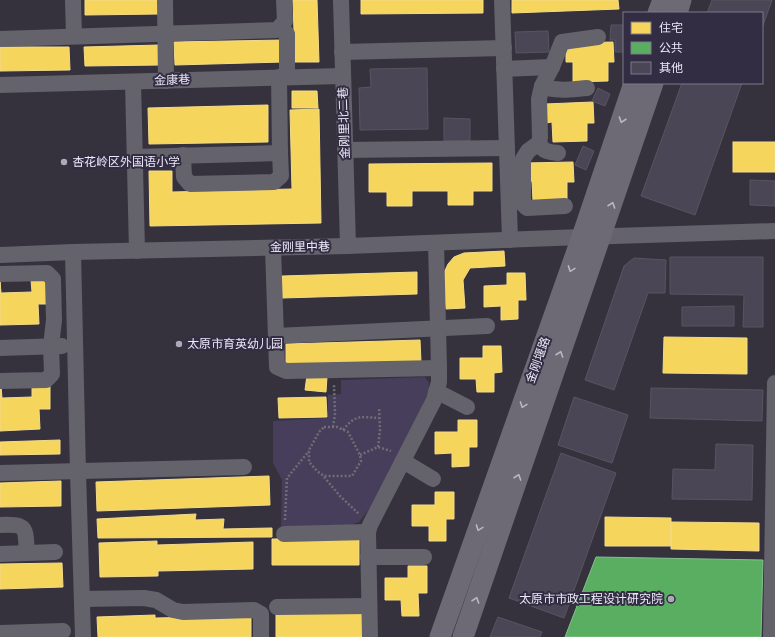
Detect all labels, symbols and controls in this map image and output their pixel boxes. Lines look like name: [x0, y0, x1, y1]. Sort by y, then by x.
legend: [623, 12, 763, 84]
text: 住宅: [659, 18, 683, 37]
text: 公共: [659, 38, 683, 57]
text: 其他: [659, 58, 683, 77]
street label: 金康巷: [154, 69, 190, 90]
street label: 金刚里北二巷: [333, 87, 354, 159]
one-way arrow: [618, 116, 627, 123]
place label: 杏花岭区外国语小学: [72, 152, 180, 171]
marker: 杏花岭区外国语小学: [59, 157, 69, 167]
one-way arrow: [607, 202, 615, 209]
street label: 金刚里中巷: [270, 236, 330, 257]
one-way arrow: [567, 266, 575, 273]
place label: 太原市育英幼儿园: [187, 334, 283, 353]
street label: 金刚堰路: [520, 334, 555, 386]
marker: 太原市育英幼儿园: [174, 339, 184, 349]
one-way arrow: [556, 351, 564, 358]
one-way arrow: [519, 401, 527, 408]
one-way arrow: [513, 474, 522, 481]
one-way arrow: [475, 524, 484, 531]
place label: 太原市市政工程设计研究院: [519, 589, 663, 608]
marker: 太原市市政工程设计研究院: [666, 594, 676, 604]
one-way arrow: [471, 597, 479, 604]

